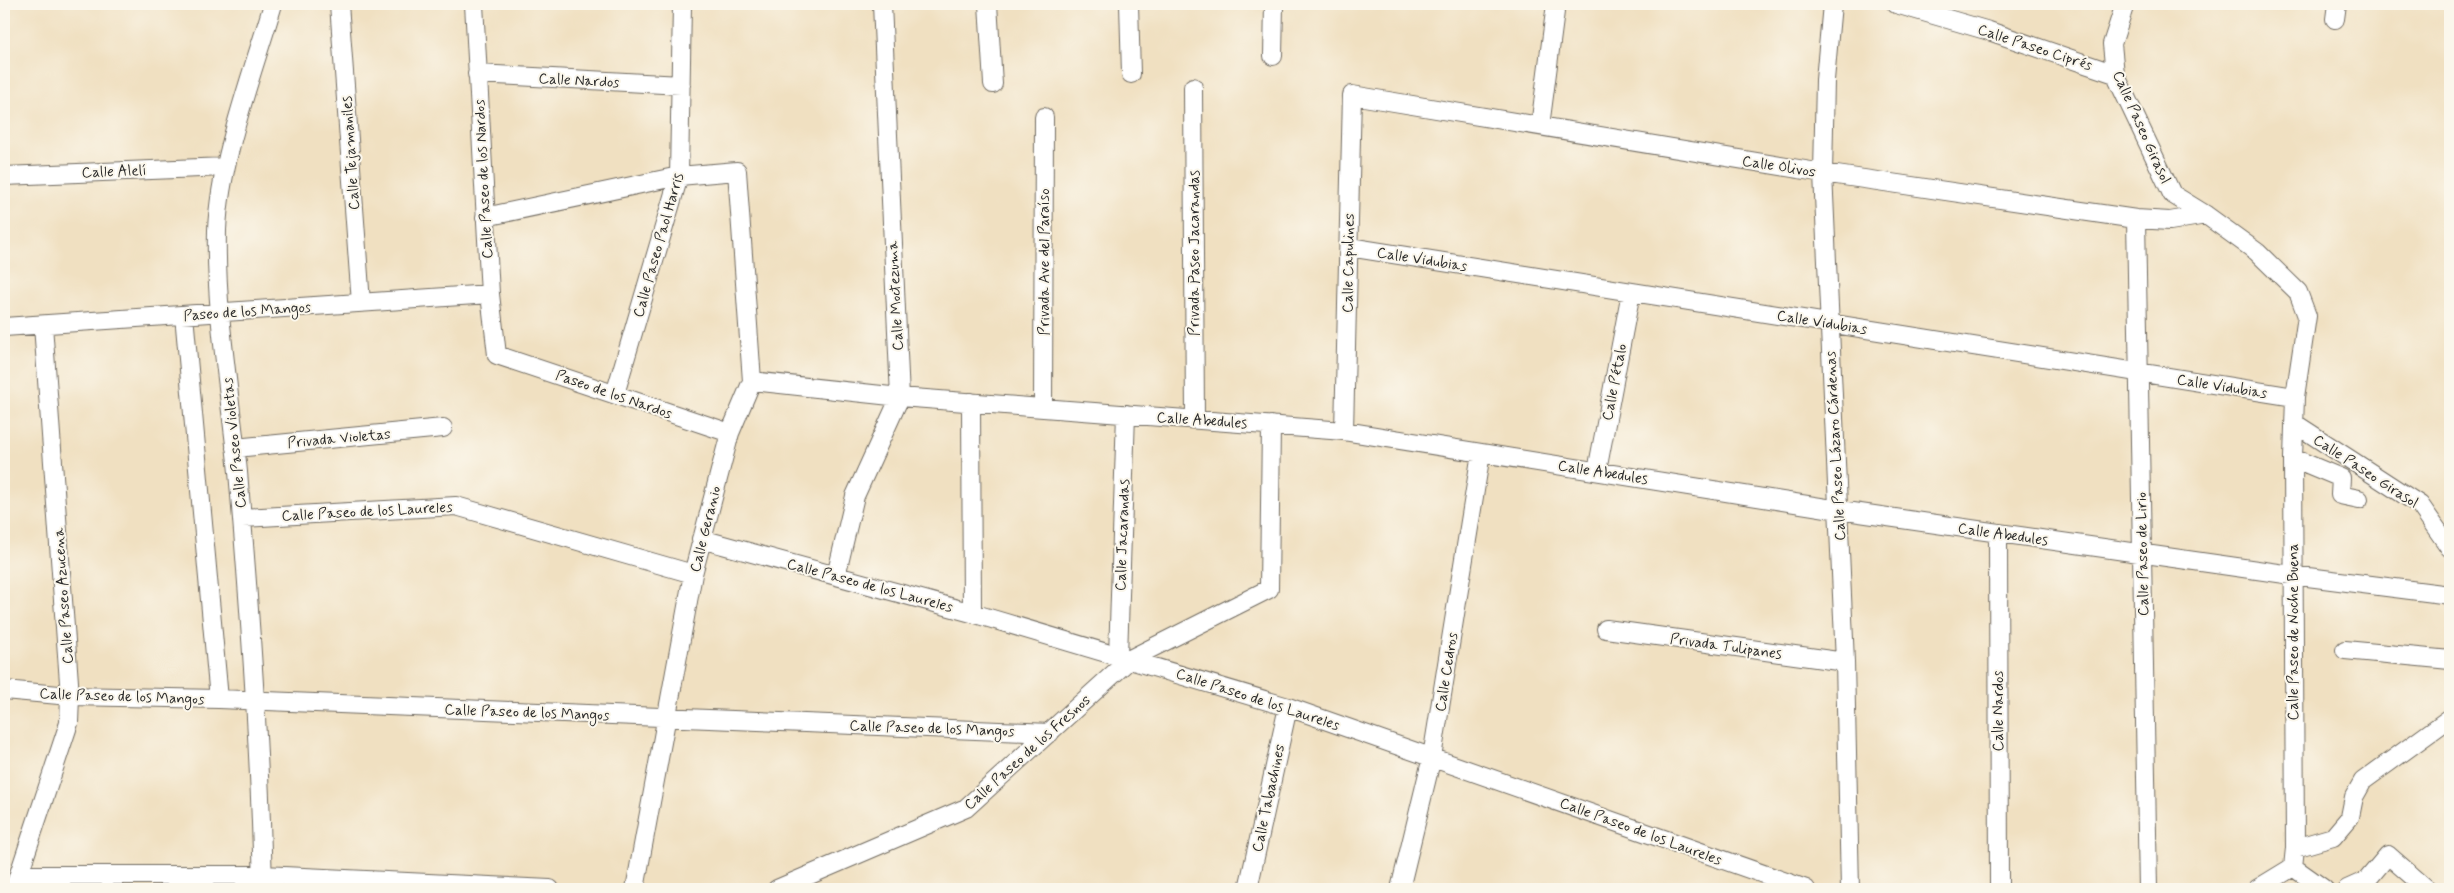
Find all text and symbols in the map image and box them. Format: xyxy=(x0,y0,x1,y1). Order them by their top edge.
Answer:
street label: Calle Paseo Ciprés xyxy=(1975,20,2095,76)
street label: Calle Paseo Girasol xyxy=(2107,68,2175,187)
street label: Calle Nardos xyxy=(538,69,620,93)
street label: Calle Tejamaniles xyxy=(337,95,365,211)
street label: Calle Paseo de los Nardos xyxy=(470,98,498,259)
street label: Calle Olivos xyxy=(1741,151,1817,183)
street label: Calle Alelí xyxy=(81,161,147,183)
street label: Privada Paseo Jacarandas xyxy=(1185,170,1205,336)
street label: Calle Paseo Paol Harris xyxy=(629,171,689,320)
street label: Privada Ave del Paraíso xyxy=(1035,188,1055,336)
street label: Calle Capulines xyxy=(1338,213,1360,313)
street label: Calle Moctezuma xyxy=(883,240,909,351)
street label: Calle Vidubias xyxy=(1375,243,1469,277)
street label: Paseo de los Mangos xyxy=(183,298,312,327)
street label: Calle Vidubias xyxy=(1775,306,1869,340)
street label: Calle Pétalo xyxy=(1598,342,1632,422)
street label: Calle Paseo Lázaro Cárdenas xyxy=(1821,350,1851,541)
street label: Paseo de los Nardos xyxy=(553,366,675,424)
street label: Calle Vidubias xyxy=(2175,370,2269,404)
street label: Calle Paseo Violetas xyxy=(218,376,252,509)
street label: Calle Abedules xyxy=(1156,408,1248,434)
street label: Privada Violetas xyxy=(287,424,392,453)
street label: Calle Paseo Girasol xyxy=(2309,430,2422,513)
street label: Calle Abedules xyxy=(1556,456,1649,490)
street label: Calle Jacarandas xyxy=(1111,478,1135,592)
street label: Calle Geranio xyxy=(686,484,726,574)
street label: Calle Paseo de Lirio xyxy=(2132,492,2154,616)
street label: Calle Paseo de los Laureles xyxy=(281,498,453,526)
street label: Calle Abedules xyxy=(1956,519,2049,551)
street label: Calle Paseo Azucena xyxy=(49,526,79,665)
street label: Calle Paseo de Noche Buena xyxy=(2284,543,2304,720)
street label: Calle Paseo de los Laureles xyxy=(784,554,955,618)
street label: Privada Tulipanes xyxy=(1669,629,1783,665)
street label: Calle Cedros xyxy=(1431,631,1463,713)
street label: Calle Paseo de los Laureles xyxy=(1173,664,1343,736)
street label: Calle Nardos xyxy=(1989,670,2009,751)
street label: Calle Paseo de los Mangos xyxy=(39,684,205,711)
street label: Calle Paseo de los Fresnos xyxy=(960,690,1095,815)
street label: Calle Paseo de los Mangos xyxy=(444,700,610,727)
street label: Calle Paseo de los Mangos xyxy=(849,716,1015,743)
street label: Calle Tabachines xyxy=(1248,742,1290,854)
street label: Calle Paseo de los Laureles xyxy=(1557,793,1725,871)

